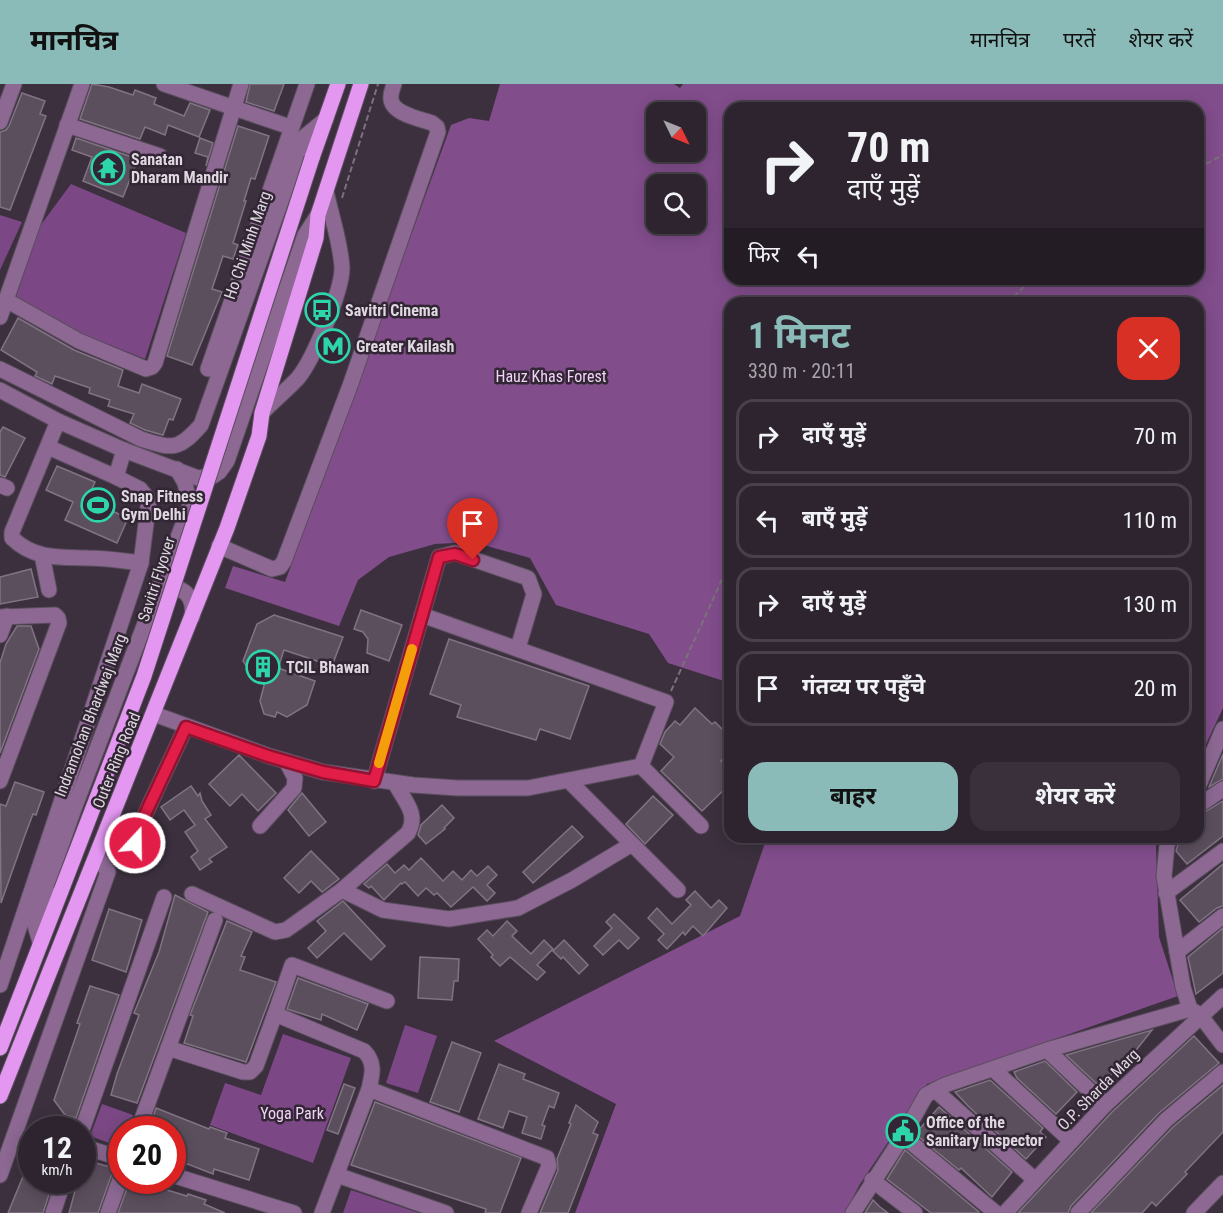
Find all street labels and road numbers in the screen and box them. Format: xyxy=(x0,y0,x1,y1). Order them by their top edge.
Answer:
street label: Ho Chi Minh Marg xyxy=(220,189,275,302)
street label: Savitri Flyover xyxy=(134,534,179,624)
street label: Indramohan Bhardwaj Marg xyxy=(51,631,130,799)
street label: Outer Ring Road xyxy=(89,709,144,811)
street label: O.P. Sharda Marg xyxy=(1054,1045,1143,1134)

